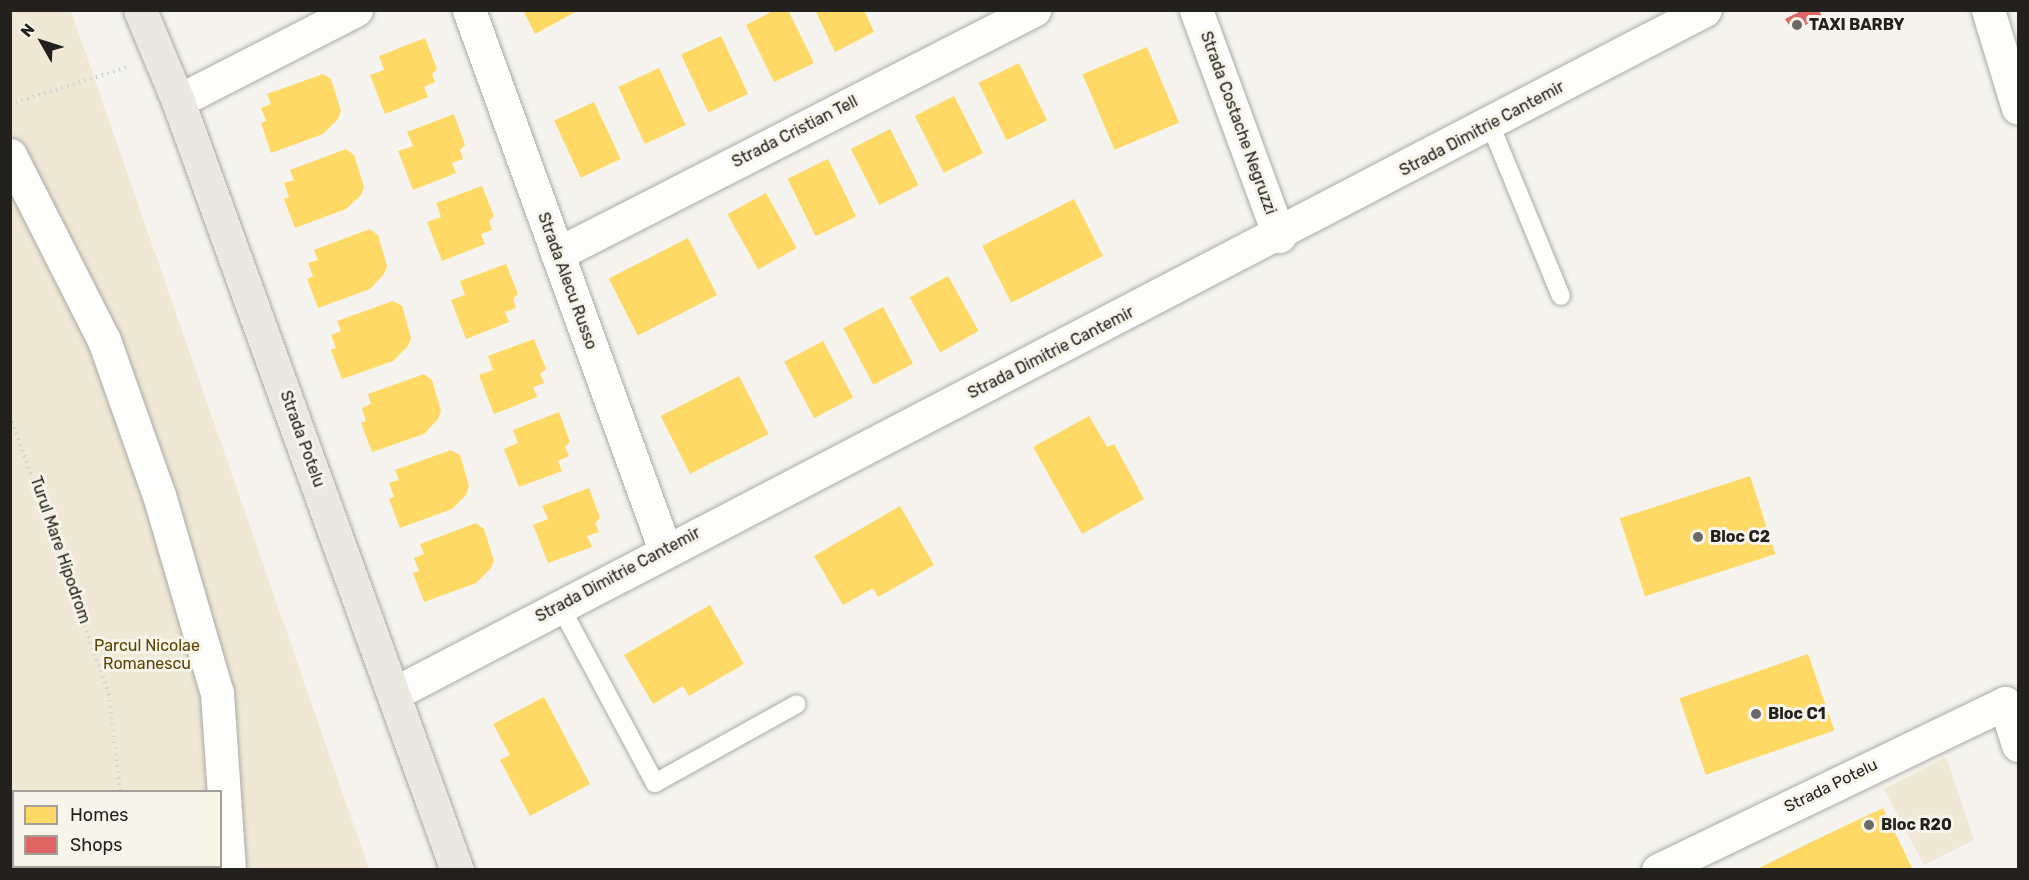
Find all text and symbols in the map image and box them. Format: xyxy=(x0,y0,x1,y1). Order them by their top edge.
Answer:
north arrow xyxy=(12,12,72,72)
place label: TAXI BARBY xyxy=(1809,15,1904,35)
marker: TAXI BARBY xyxy=(1790,18,1804,32)
text: N xyxy=(17,20,39,41)
street label: Strada Costache Negruzzi xyxy=(1196,29,1280,217)
street label: Strada Dimitrie Cantemir xyxy=(1396,77,1568,181)
street label: Strada Cristian Tell xyxy=(729,92,861,172)
street label: Strada Alecu Russo xyxy=(533,210,601,352)
street label: Strada Dimitrie Cantemir xyxy=(965,303,1137,403)
street label: Strada Potelu xyxy=(276,388,328,490)
street label: Turul Mare Hipodrom xyxy=(26,474,94,626)
street label: Strada Dimitrie Cantemir xyxy=(532,523,704,627)
place label: Bloc C2 xyxy=(1710,527,1770,547)
marker: Bloc C2 xyxy=(1691,530,1705,544)
park label: Parcul Nicolae Romanescu xyxy=(94,636,200,674)
place label: Bloc C1 xyxy=(1768,704,1826,724)
marker: Bloc C1 xyxy=(1749,707,1763,721)
street label: Strada Potelu xyxy=(1781,755,1881,817)
legend xyxy=(12,790,222,868)
text: Homes xyxy=(70,804,128,826)
place label: Bloc R20 xyxy=(1881,815,1952,835)
marker: Bloc R20 xyxy=(1862,818,1876,832)
text: Shops xyxy=(70,834,122,856)

